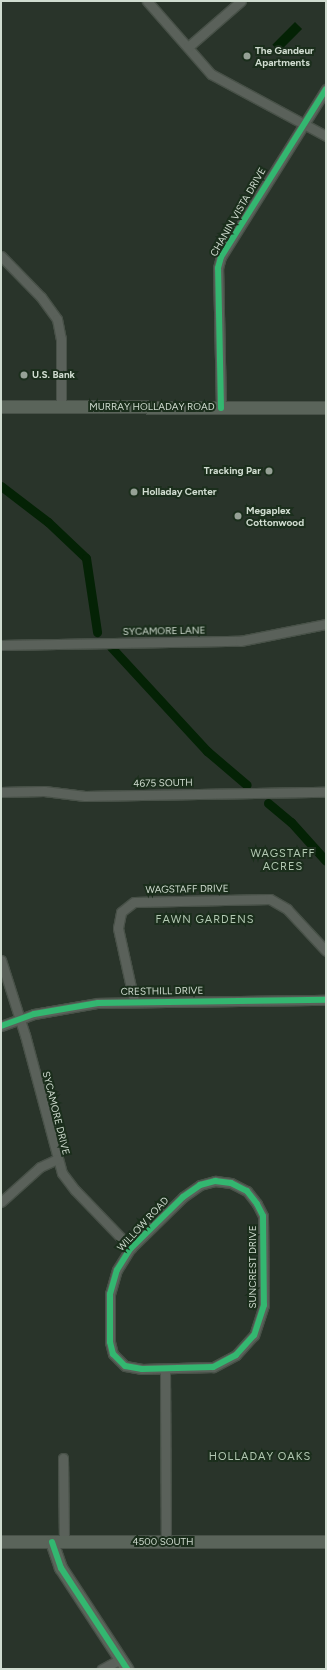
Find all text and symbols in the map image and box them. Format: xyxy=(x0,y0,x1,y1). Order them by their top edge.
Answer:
place label: The Gandeur Apartments xyxy=(255,44,314,68)
marker: The Gandeur Apartments xyxy=(242,51,252,61)
street label: CHANIN VISTA DRIVE xyxy=(208,165,268,259)
place label: U.S. Bank xyxy=(32,369,75,381)
marker: U.S. Bank xyxy=(19,370,29,380)
street label: MURRAY HOLLADAY ROAD xyxy=(89,401,215,413)
place label: Tracking Par xyxy=(204,465,261,477)
marker: Tracking Par xyxy=(264,466,274,476)
place label: Holladay Center xyxy=(142,486,217,498)
marker: Holladay Center xyxy=(129,487,139,497)
place label: Megaplex Cottonwood xyxy=(246,504,304,528)
marker: Megaplex Cottonwood xyxy=(233,511,243,521)
street label: SYCAMORE LANE xyxy=(123,624,205,638)
street label: 4675 SOUTH xyxy=(133,776,193,790)
district label: WAGSTAFF ACRES xyxy=(250,848,316,874)
street label: WAGSTAFF DRIVE xyxy=(145,882,229,896)
district label: FAWN GARDENS xyxy=(156,913,254,927)
street label: CRESTHILL DRIVE xyxy=(120,984,204,998)
street label: SYCAMORE DRIVE xyxy=(40,1070,72,1156)
street label: WILLOW ROAD xyxy=(115,1194,171,1254)
street label: SUNCREST DRIVE xyxy=(247,1225,259,1309)
district label: HOLLADAY OAKS xyxy=(209,1450,311,1464)
street label: 4500 SOUTH xyxy=(132,1536,194,1548)

